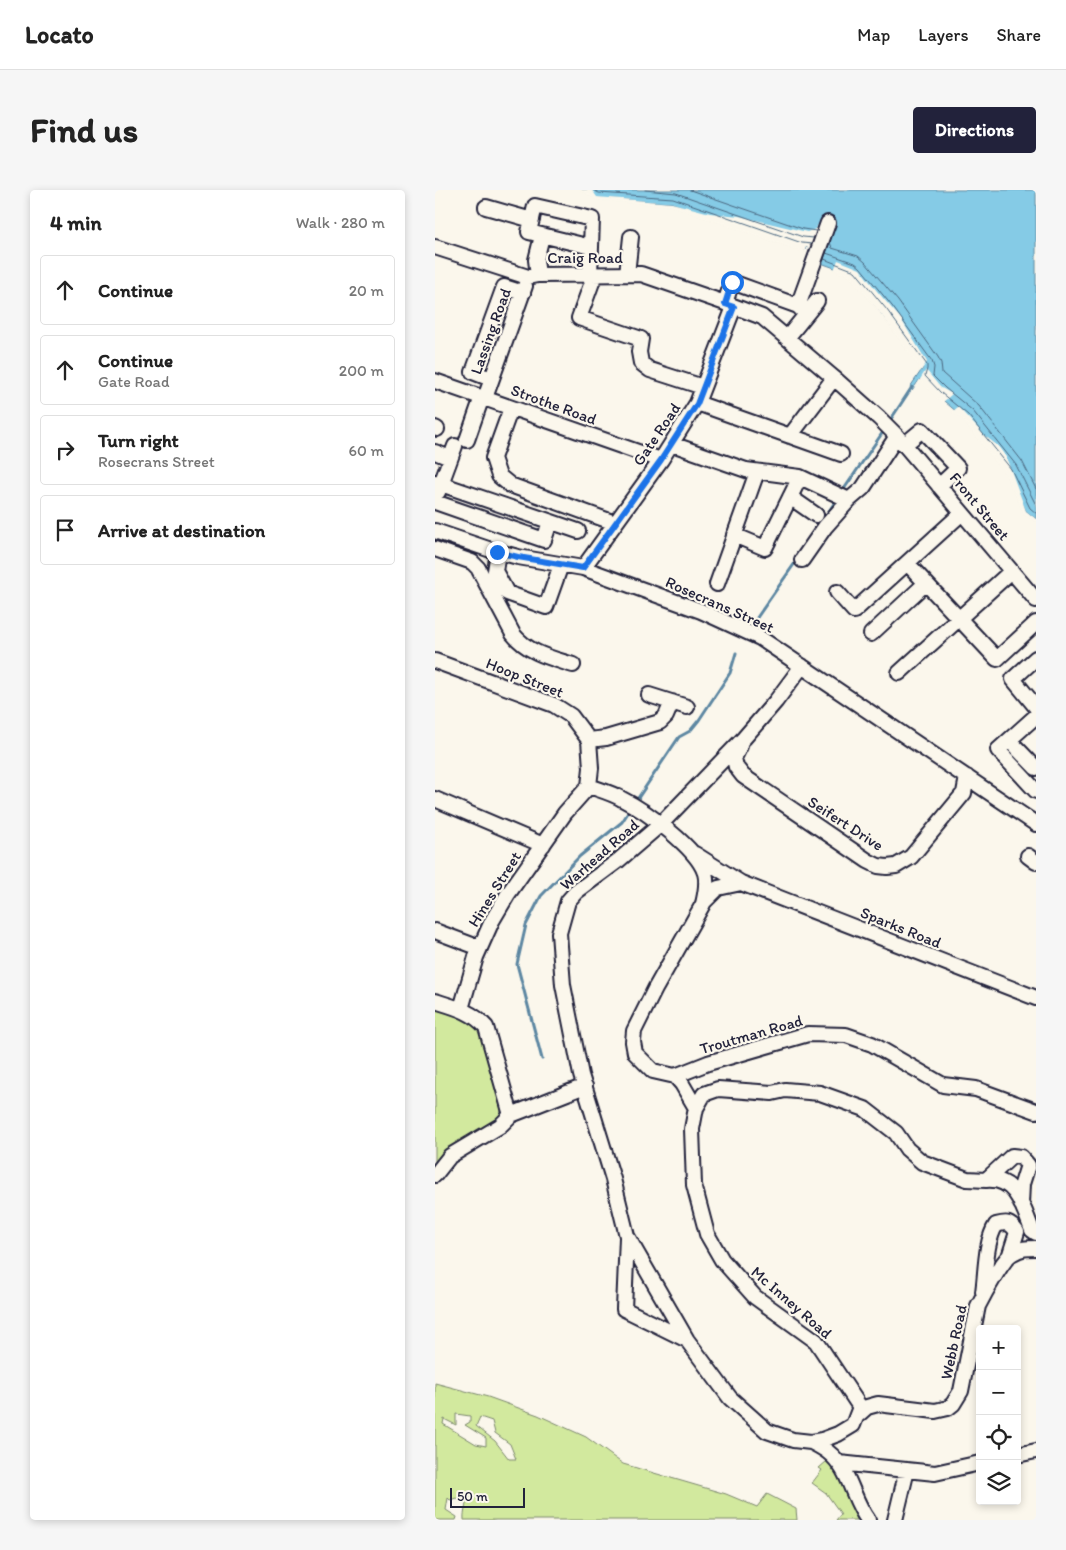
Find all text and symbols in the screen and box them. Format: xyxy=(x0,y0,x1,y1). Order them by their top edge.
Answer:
text: Locato xyxy=(25,20,94,49)
text: Map xyxy=(857,24,890,46)
text: Layers xyxy=(918,24,968,46)
text: Share xyxy=(996,24,1041,46)
button: Directions xyxy=(913,107,1036,153)
text: Find us xyxy=(30,109,138,151)
text: 4 min xyxy=(50,210,102,235)
text: Walk · 280 m xyxy=(296,213,385,232)
street label: Craig Road xyxy=(547,248,623,267)
route start xyxy=(721,271,744,294)
icon: ahead xyxy=(51,276,79,304)
text: Continue xyxy=(98,279,173,302)
text: 20 m xyxy=(349,281,384,300)
street label: Lassing Road xyxy=(466,285,515,377)
text: Continue xyxy=(98,349,173,372)
icon: ahead xyxy=(51,356,79,384)
text: 200 m xyxy=(339,361,384,380)
text: Gate Road xyxy=(98,372,169,391)
street label: Strothe Road xyxy=(508,380,600,429)
street label: Gate Road xyxy=(629,399,685,469)
text: Turn right xyxy=(98,429,179,452)
icon: right xyxy=(51,436,79,464)
text: 60 m xyxy=(349,441,384,460)
text: Rosecrans Street xyxy=(98,452,215,471)
street label: Front Street xyxy=(946,468,1014,544)
icon: arrive xyxy=(51,516,79,544)
text: Arrive at destination xyxy=(98,519,265,542)
route end xyxy=(486,541,509,564)
street label: Rosecrans Street xyxy=(663,572,777,637)
street label: Hoop Street xyxy=(483,653,566,702)
street label: Seifert Drive xyxy=(804,792,887,855)
street label: Warhead Road xyxy=(556,815,643,894)
street label: Hines Street xyxy=(464,848,525,930)
street label: Sparks Road xyxy=(858,903,944,952)
street label: Troutman Road xyxy=(698,1011,805,1058)
street label: Mc Inney Road xyxy=(747,1262,836,1343)
street label: Webb Road xyxy=(936,1303,971,1381)
map controls xyxy=(976,1325,1021,1505)
button: + xyxy=(976,1325,1021,1370)
button: − xyxy=(976,1370,1021,1415)
button: locate xyxy=(976,1415,1021,1460)
button: layers xyxy=(976,1460,1021,1505)
scale bar xyxy=(450,1485,525,1508)
text: 50 m xyxy=(457,1488,488,1505)

